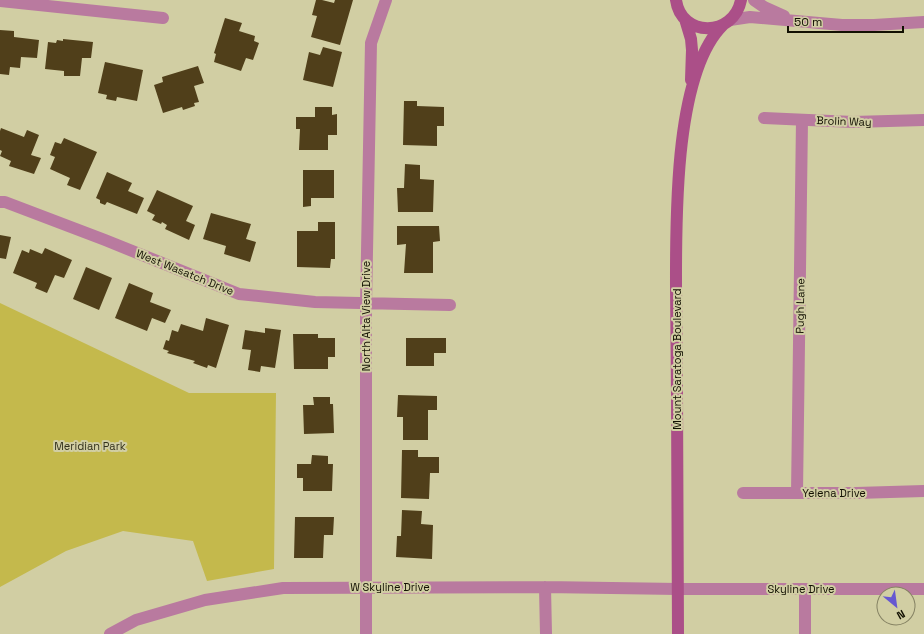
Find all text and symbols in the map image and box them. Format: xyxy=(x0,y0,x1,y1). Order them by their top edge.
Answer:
scale bar xyxy=(788,8,903,34)
text: 50 m xyxy=(794,14,822,30)
street label: Brolin Way xyxy=(816,113,872,129)
street label: West Wasatch Drive xyxy=(134,246,236,298)
street label: North Alta View Drive xyxy=(359,261,373,371)
street label: Pugh Lane xyxy=(793,278,807,334)
street label: Mount Saratoga Boulevard xyxy=(670,288,684,430)
park label: Meridian Park xyxy=(54,439,126,453)
street label: Yelena Drive xyxy=(802,486,866,500)
street label: W Skyline Drive xyxy=(350,580,430,594)
street label: Skyline Drive xyxy=(767,582,835,596)
north arrow xyxy=(876,586,916,626)
text: N xyxy=(894,607,907,623)

